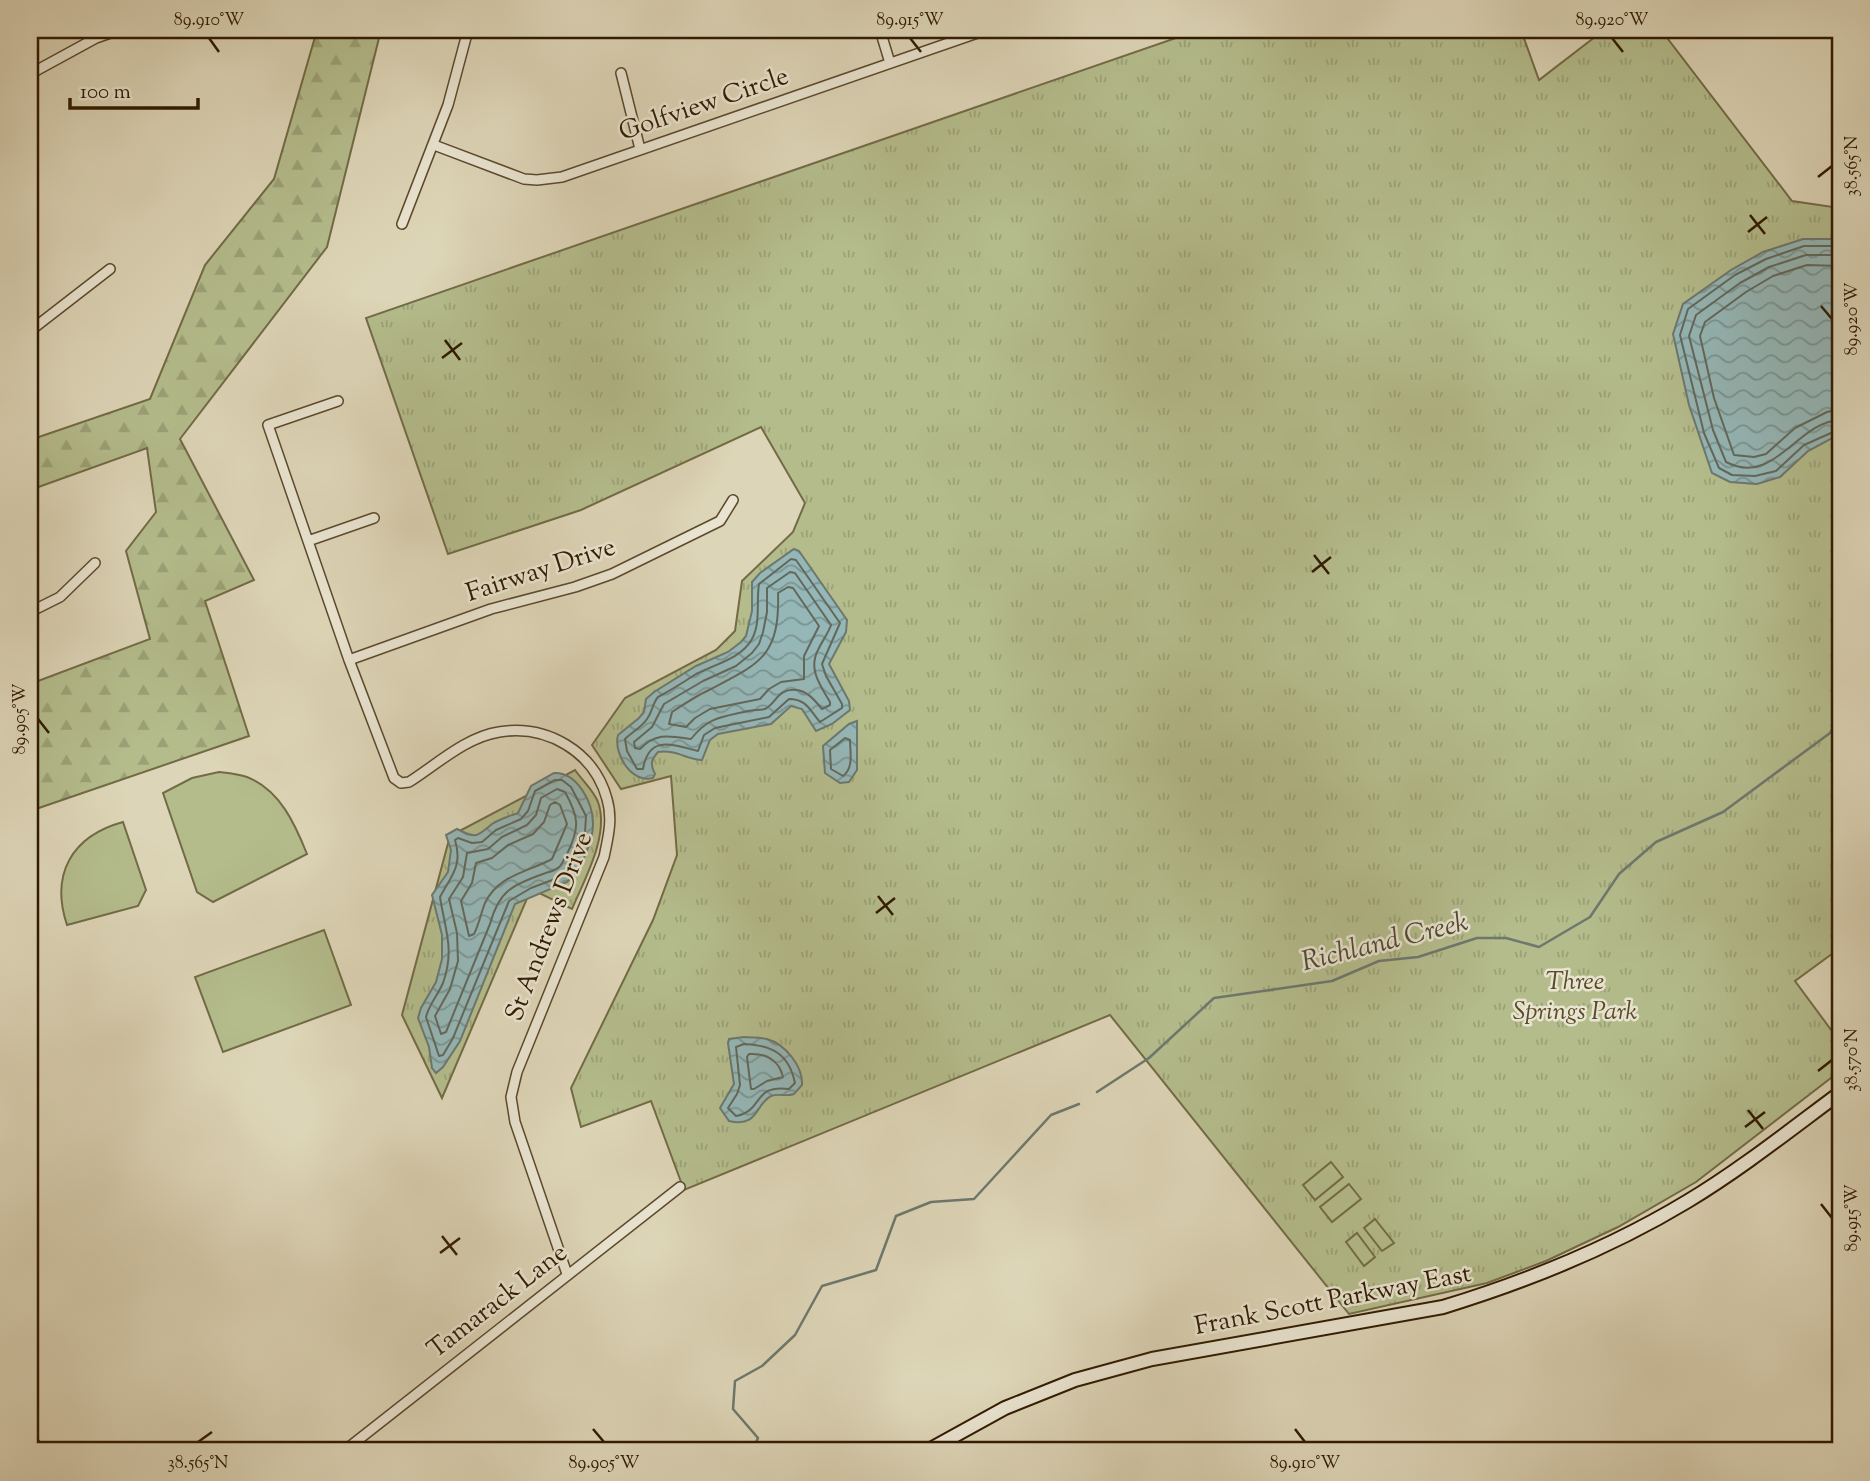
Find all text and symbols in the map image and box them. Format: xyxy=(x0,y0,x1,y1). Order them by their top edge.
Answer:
text: 89.910°W xyxy=(174,8,244,34)
text: 89.915°W xyxy=(876,8,944,34)
text: 89.920°W xyxy=(1576,8,1648,34)
street label: Golfview Circle xyxy=(614,59,794,151)
scale bar xyxy=(70,66,198,110)
text: 100 m xyxy=(80,78,131,108)
text: 38.565°N xyxy=(1840,136,1866,196)
text: 89.920°W xyxy=(1840,283,1866,355)
street label: Fairway Drive xyxy=(462,529,620,613)
text: 89.905°W xyxy=(8,683,34,755)
street label: St Andrews Drive xyxy=(497,827,603,1027)
water label: Richland Creek xyxy=(1297,903,1473,983)
park label: Three Springs Park xyxy=(1513,964,1638,1031)
text: 38.570°N xyxy=(1840,1028,1866,1092)
text: 89.915°W xyxy=(1840,1184,1866,1252)
street label: Tamarack Lane xyxy=(420,1235,576,1369)
street label: Frank Scott Parkway East xyxy=(1192,1256,1475,1346)
text: 38.565°N xyxy=(168,1451,228,1477)
text: 89.905°W xyxy=(569,1451,640,1477)
text: 89.910°W xyxy=(1270,1451,1340,1477)

